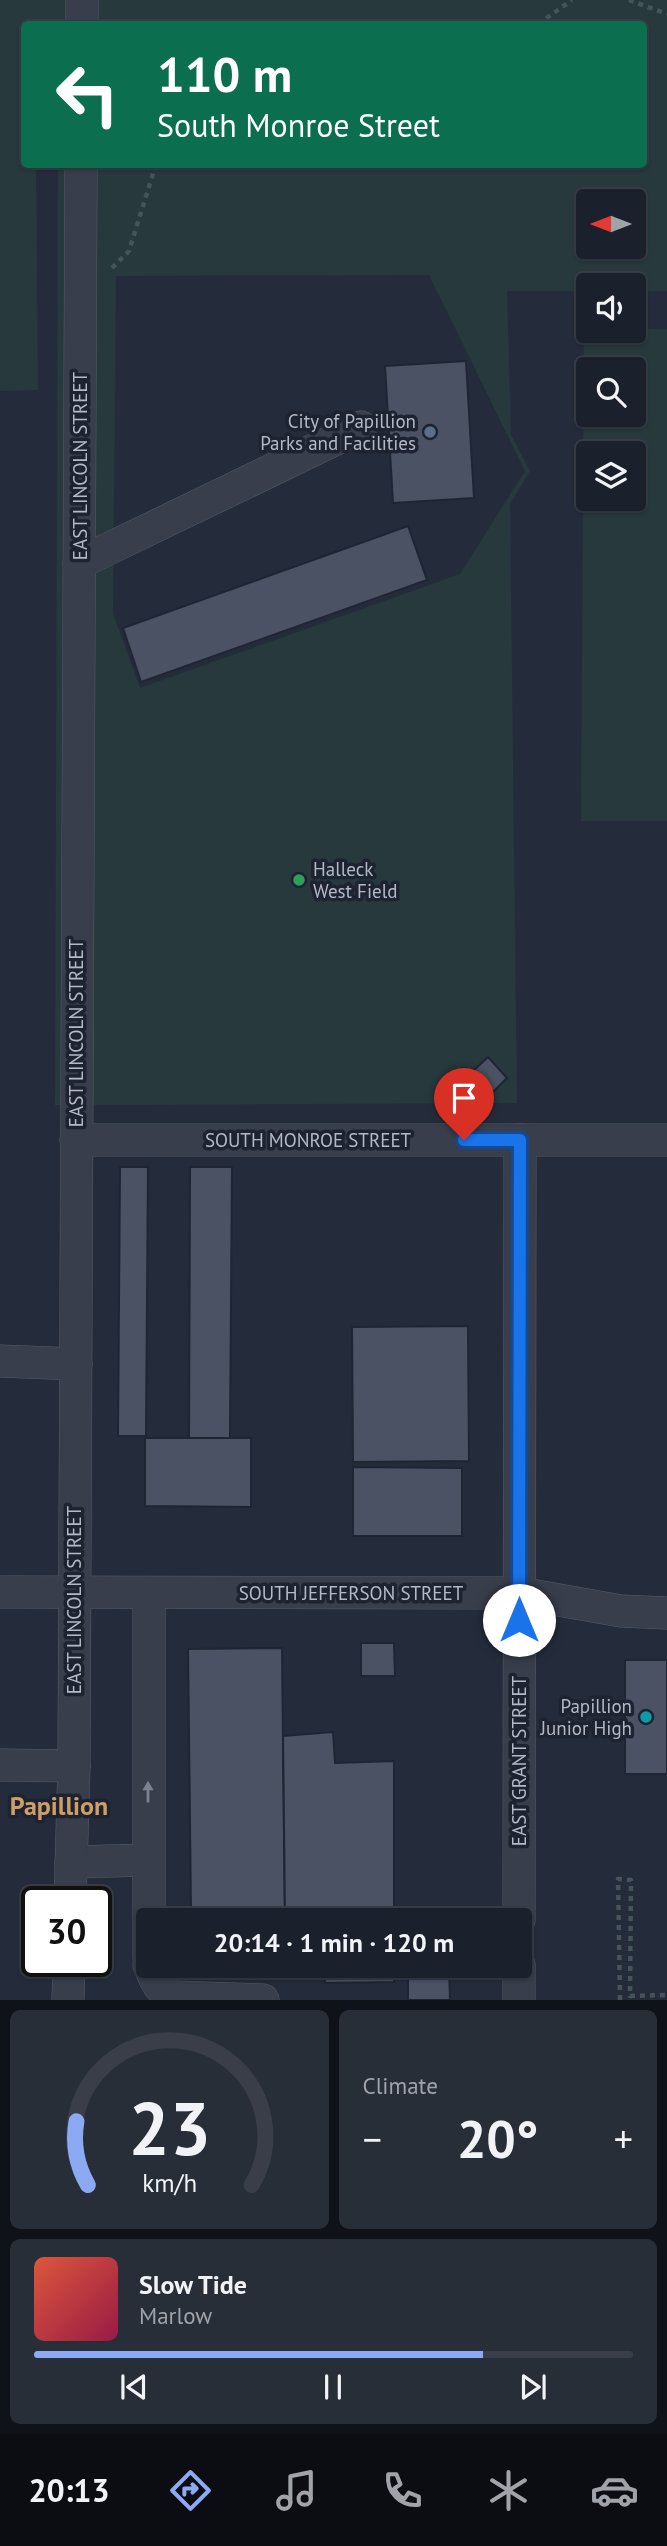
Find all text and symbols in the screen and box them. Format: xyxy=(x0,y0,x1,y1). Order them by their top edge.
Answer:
text: 110 m xyxy=(157,42,292,106)
icon: left xyxy=(42,49,133,140)
text: South Monroe Street xyxy=(157,104,440,146)
north arrow xyxy=(576,189,646,259)
map controls xyxy=(576,189,646,511)
button: sound xyxy=(576,273,646,343)
button: search xyxy=(576,357,646,427)
street label: EAST LINCOLN STREET xyxy=(68,371,92,560)
place label: City of Papillion Parks and Facilities xyxy=(260,409,416,455)
marker: City of Papillion Parks and Facilities xyxy=(422,424,438,440)
button: layers xyxy=(576,441,646,511)
place label: Halleck West Field xyxy=(313,857,397,903)
marker: Halleck West Field xyxy=(291,872,307,888)
street label: EAST LINCOLN STREET xyxy=(64,938,88,1127)
pin xyxy=(434,1068,494,1140)
icon: arrive xyxy=(445,1079,483,1117)
street label: SOUTH MONROE STREET xyxy=(205,1128,412,1152)
street label: EAST LINCOLN STREET xyxy=(62,1505,86,1694)
street label: SOUTH JEFFERSON STREET xyxy=(239,1581,464,1605)
position arrow xyxy=(482,1583,556,1657)
street label: EAST GRANT STREET xyxy=(507,1675,531,1846)
place label: Papillion Junior High xyxy=(540,1694,632,1740)
marker: Papillion Junior High xyxy=(638,1709,654,1725)
one-way arrow xyxy=(142,1781,154,1803)
district label: Papillion xyxy=(10,1789,108,1822)
speed limit sign: 30 xyxy=(21,1886,112,1977)
text: 20:14 · 1 min · 120 m xyxy=(214,1926,454,1959)
text: Climate xyxy=(363,2071,438,2100)
text: 23 xyxy=(128,2082,211,2176)
text: 20° xyxy=(457,2105,539,2172)
text: − xyxy=(363,2114,382,2163)
text: + xyxy=(614,2114,633,2163)
text: km/h xyxy=(142,2167,197,2199)
text: Slow Tide xyxy=(139,2268,247,2301)
text: Marlow xyxy=(139,2301,212,2330)
icon: previous xyxy=(115,2368,153,2406)
icon: pause xyxy=(314,2368,352,2406)
icon: next xyxy=(514,2368,552,2406)
icon: directions xyxy=(166,2466,215,2515)
icon: music xyxy=(272,2466,321,2515)
icon: phone xyxy=(378,2466,427,2515)
icon: climate xyxy=(484,2466,533,2515)
icon: car xyxy=(590,2466,639,2515)
text: 20:13 xyxy=(28,2469,110,2511)

